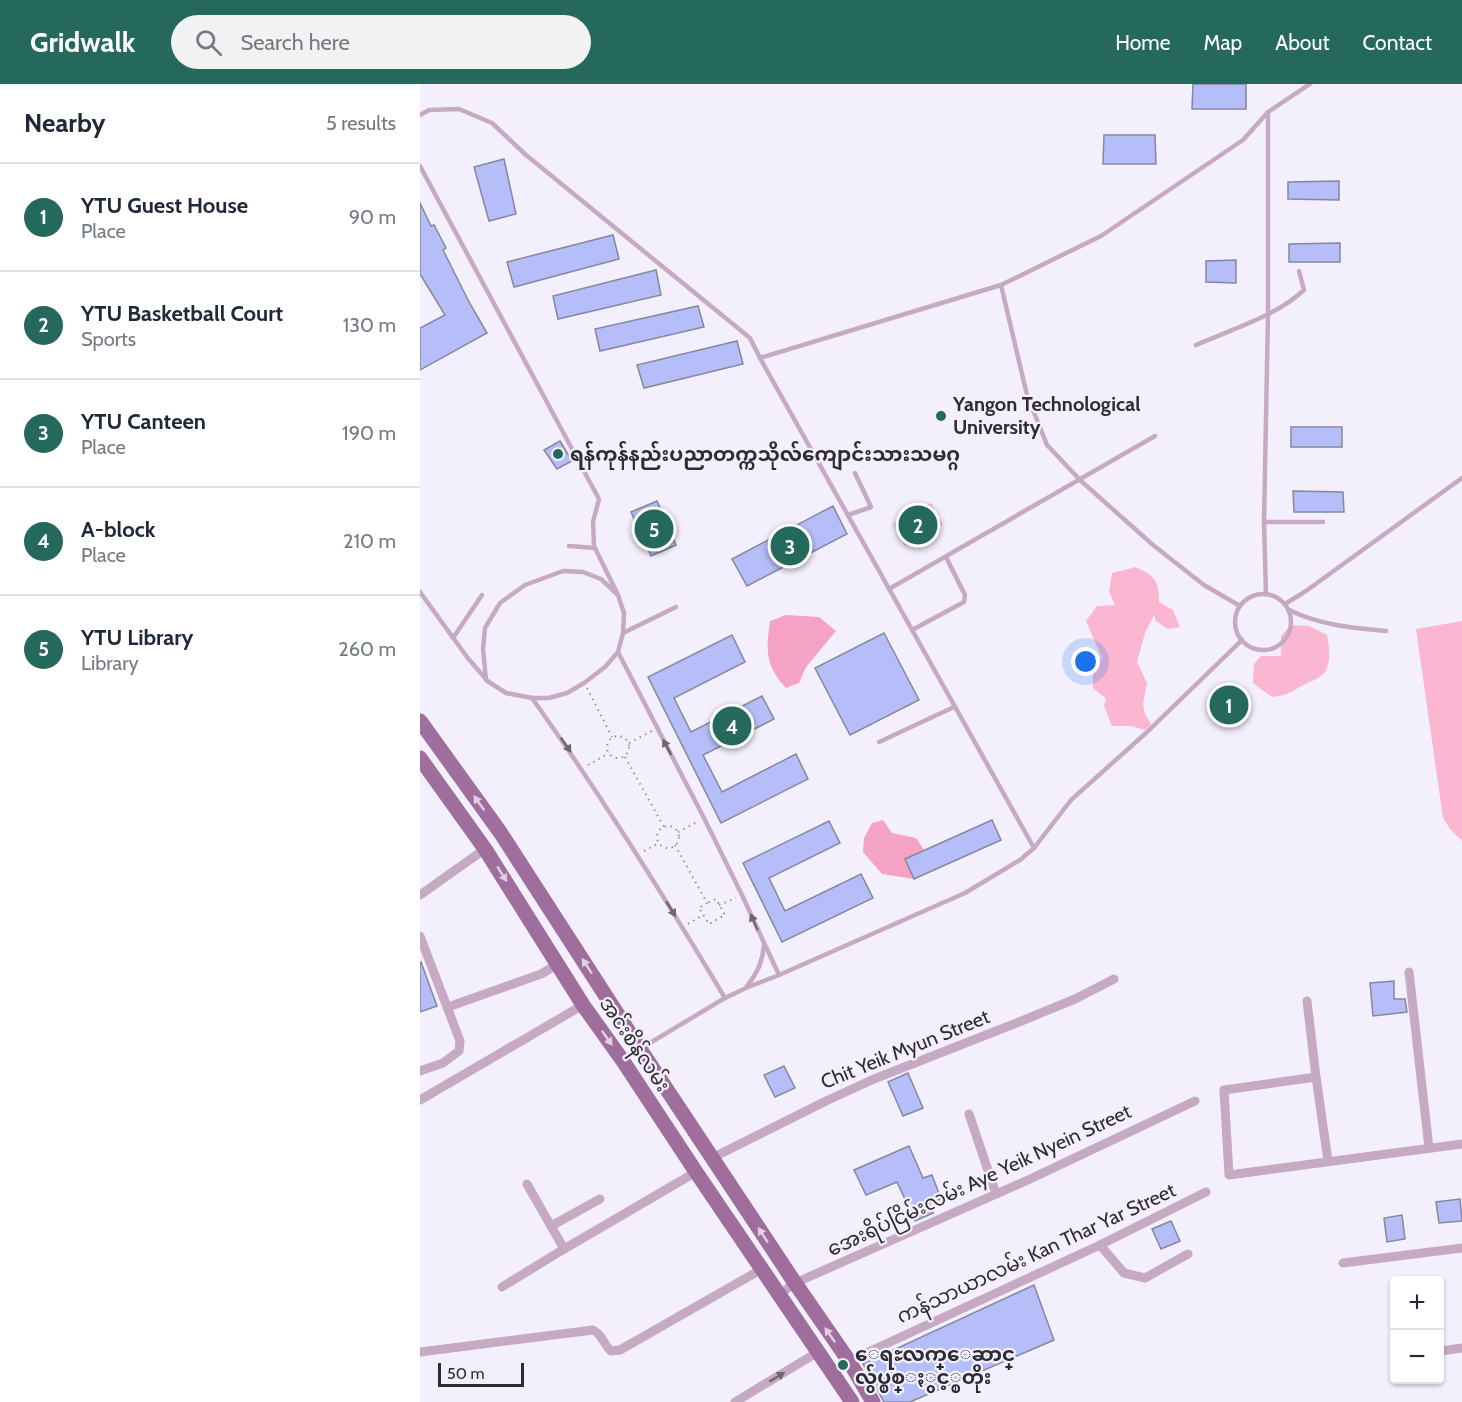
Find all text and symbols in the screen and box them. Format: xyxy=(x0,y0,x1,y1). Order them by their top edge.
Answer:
search box xyxy=(171,15,591,69)
text: Gridwalk xyxy=(30,25,135,59)
icon: search xyxy=(192,26,225,59)
text: Search here xyxy=(240,29,350,56)
text: Home xyxy=(1115,30,1171,55)
text: Map xyxy=(1204,30,1242,55)
text: About xyxy=(1275,30,1329,55)
text: Contact xyxy=(1362,30,1432,55)
text: Nearby xyxy=(24,107,105,139)
text: 5 results xyxy=(326,111,396,135)
text: YTU Guest House xyxy=(81,192,248,219)
text: 1 xyxy=(40,205,47,229)
text: 90 m xyxy=(349,205,396,229)
text: Place xyxy=(81,219,126,243)
text: YTU Basketball Court xyxy=(81,300,283,327)
text: 2 xyxy=(38,313,49,337)
text: 130 m xyxy=(343,313,396,337)
text: Sports xyxy=(81,327,136,351)
place label: Yangon Technological University xyxy=(952,392,1140,439)
text: YTU Canteen xyxy=(81,408,206,435)
marker: Yangon Technological University xyxy=(934,409,948,423)
text: 3 xyxy=(38,421,49,445)
text: 190 m xyxy=(342,421,396,445)
text: Place xyxy=(81,435,126,459)
place label: ရန်ကုန်နည်းပညာတက္ကသိုလ်ကျောင်းသားသမဂ္ဂ xyxy=(570,441,960,471)
marker: ရန်ကုန်နည်းပညာတက္ကသိုလ်ကျောင်းသားသမဂ္ဂ xyxy=(551,447,565,461)
pin: 2 xyxy=(898,502,938,548)
pin: 5 xyxy=(634,506,674,552)
text: A-block xyxy=(81,516,155,543)
pin: 3 xyxy=(770,524,809,568)
text: 4 xyxy=(37,529,50,553)
text: 210 m xyxy=(343,529,396,553)
text: Place xyxy=(81,543,126,567)
text: YTU Library xyxy=(81,624,193,651)
text: 5 xyxy=(38,637,49,661)
text: 260 m xyxy=(338,637,396,661)
your location xyxy=(1071,647,1100,676)
text: Library xyxy=(81,651,139,675)
pin: 1 xyxy=(1210,682,1248,728)
pin: 4 xyxy=(712,704,752,748)
one-way arrow xyxy=(560,737,572,753)
one-way arrow xyxy=(662,739,672,756)
one-way arrow xyxy=(473,796,485,812)
one-way arrow xyxy=(496,866,507,883)
one-way arrow xyxy=(666,901,677,917)
one-way arrow xyxy=(750,913,759,930)
one-way arrow xyxy=(581,958,592,974)
street label: အင်းစိန်လမ်း xyxy=(591,991,677,1098)
street label: Chit Yeik Myun Street xyxy=(817,1004,993,1094)
one-way arrow xyxy=(601,1030,613,1046)
street label: အေးရိပ်ငြိမ်းလမ်း Aye Yeik Nyein Street xyxy=(822,1097,1137,1265)
street label: ကန်သာယာလမ်း Kan Thar Yar Street xyxy=(892,1176,1181,1332)
one-way arrow xyxy=(757,1226,768,1243)
map controls xyxy=(1390,1276,1444,1384)
button: + xyxy=(1390,1276,1444,1330)
one-way arrow xyxy=(824,1327,836,1343)
button: − xyxy=(1390,1330,1444,1384)
place label: ေရႊလက္ေဆာင္ လ်ွပ္စစ္ႏွင့္စတိုး xyxy=(855,1342,1015,1393)
marker: ေရႊလက္ေဆာင္ လ်ွပ္စစ္ႏွင့္စတိုး xyxy=(836,1358,850,1372)
scale bar xyxy=(438,1360,524,1388)
text: 50 m xyxy=(447,1364,484,1383)
one-way arrow xyxy=(769,1372,786,1382)

